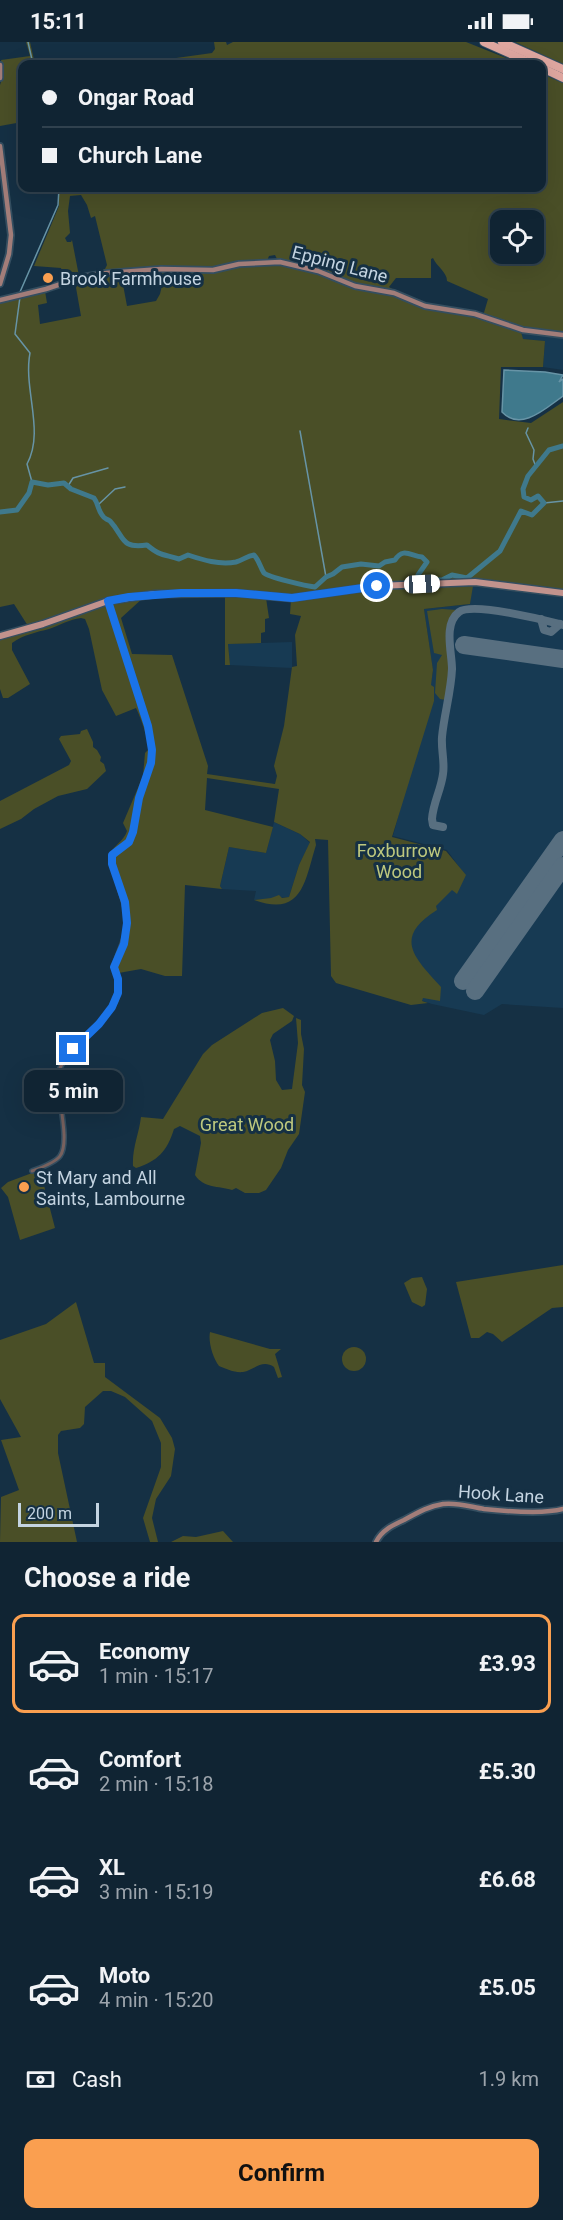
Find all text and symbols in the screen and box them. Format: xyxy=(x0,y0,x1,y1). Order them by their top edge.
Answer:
text: 15:11 xyxy=(30,9,87,34)
text: Ongar Road xyxy=(78,85,194,110)
text: Church Lane xyxy=(78,143,202,168)
map controls xyxy=(490,210,544,264)
button: locate xyxy=(490,210,544,264)
street label: Epping Lane xyxy=(290,241,390,287)
place label: Brook Farmhouse xyxy=(60,268,202,289)
marker: Brook Farmhouse xyxy=(41,271,55,285)
route start xyxy=(363,572,390,599)
car xyxy=(404,574,440,594)
park label: Foxburrow Wood xyxy=(357,840,442,882)
route end xyxy=(59,1035,86,1062)
callout: 5 min xyxy=(23,1070,122,1112)
text: 5 min xyxy=(48,1079,99,1103)
park label: Great Wood xyxy=(200,1114,294,1135)
place label: St Mary and All Saints, Lambourne xyxy=(36,1167,185,1209)
marker: St Mary and All Saints, Lambourne xyxy=(17,1180,31,1194)
street label: Hook Lane xyxy=(457,1481,545,1507)
scale bar xyxy=(18,1500,99,1528)
text: 200 m xyxy=(27,1504,72,1523)
text: Choose a ride xyxy=(24,1562,190,1594)
icon: car xyxy=(27,1637,81,1691)
text: Economy xyxy=(99,1639,190,1664)
text: £3.93 xyxy=(479,1651,536,1676)
text: 1 min · 15:17 xyxy=(99,1664,214,1688)
icon: car xyxy=(27,1745,81,1799)
text: Comfort xyxy=(99,1747,181,1772)
text: £5.30 xyxy=(479,1759,536,1784)
text: 2 min · 15:18 xyxy=(99,1772,214,1796)
icon: car xyxy=(27,1853,81,1907)
text: XL xyxy=(99,1855,125,1880)
text: £6.68 xyxy=(479,1867,536,1892)
text: 3 min · 15:19 xyxy=(99,1880,214,1904)
icon: car xyxy=(27,1961,81,2015)
text: Moto xyxy=(99,1963,150,1988)
text: £5.05 xyxy=(479,1975,536,2000)
text: 4 min · 15:20 xyxy=(99,1988,214,2012)
icon: cash xyxy=(24,2063,57,2096)
text: Cash xyxy=(72,2067,122,2092)
text: 1.9 km xyxy=(479,2067,539,2091)
button: Confirm xyxy=(24,2139,539,2208)

